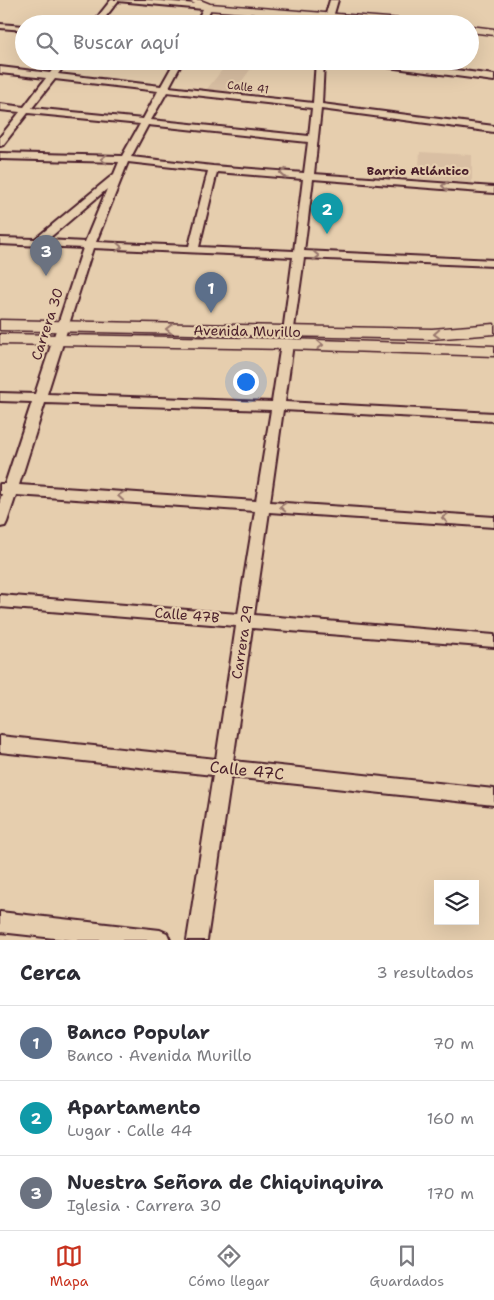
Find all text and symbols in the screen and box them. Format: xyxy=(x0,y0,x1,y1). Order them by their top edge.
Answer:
search box xyxy=(15,15,479,70)
icon: search xyxy=(33,29,61,57)
text: Buscar aquí xyxy=(73,30,179,55)
street label: Calle 41 xyxy=(226,78,270,97)
one-way arrow xyxy=(100,154,108,164)
district label: Barrio Atlántico xyxy=(367,163,469,179)
one-way arrow xyxy=(279,168,287,179)
one-way arrow xyxy=(441,181,449,192)
pin: 2 xyxy=(311,193,343,234)
pin: 3 xyxy=(30,235,62,276)
one-way arrow xyxy=(115,241,123,252)
one-way arrow xyxy=(312,250,320,261)
pin: 1 xyxy=(195,272,227,313)
street label: Carrera 30 xyxy=(27,286,67,362)
street label: Avenida Murillo xyxy=(193,321,301,341)
one-way arrow xyxy=(165,324,173,335)
one-way arrow xyxy=(433,328,441,339)
one-way arrow xyxy=(317,340,325,351)
your location xyxy=(233,369,259,395)
one-way arrow xyxy=(117,491,125,502)
one-way arrow xyxy=(279,501,287,512)
one-way arrow xyxy=(441,513,449,524)
street label: Calle 47B xyxy=(154,603,220,627)
street label: Carrera 29 xyxy=(227,604,257,680)
street label: Calle 47C xyxy=(209,756,285,785)
map controls xyxy=(434,880,479,925)
button: layers xyxy=(434,880,479,925)
text: Cerca xyxy=(20,959,81,987)
text: 3 resultados xyxy=(376,962,474,983)
text: Banco Popular xyxy=(67,1020,210,1045)
text: 1 xyxy=(32,1033,40,1054)
text: 70 m xyxy=(433,1033,474,1054)
text: Banco · Avenida Murillo xyxy=(67,1045,252,1066)
text: Apartamento xyxy=(67,1095,201,1120)
text: 2 xyxy=(30,1108,42,1129)
text: 160 m xyxy=(427,1108,474,1129)
text: Lugar · Calle 44 xyxy=(67,1120,192,1141)
text: Nuestra Señora de Chiquinquira xyxy=(67,1170,383,1195)
text: 3 xyxy=(30,1183,42,1204)
text: 170 m xyxy=(427,1183,474,1204)
text: Iglesia · Carrera 30 xyxy=(67,1195,221,1216)
tab: Mapa xyxy=(50,1242,89,1290)
tab: Cómo llegar xyxy=(188,1242,270,1290)
tab: Guardados xyxy=(370,1242,444,1290)

